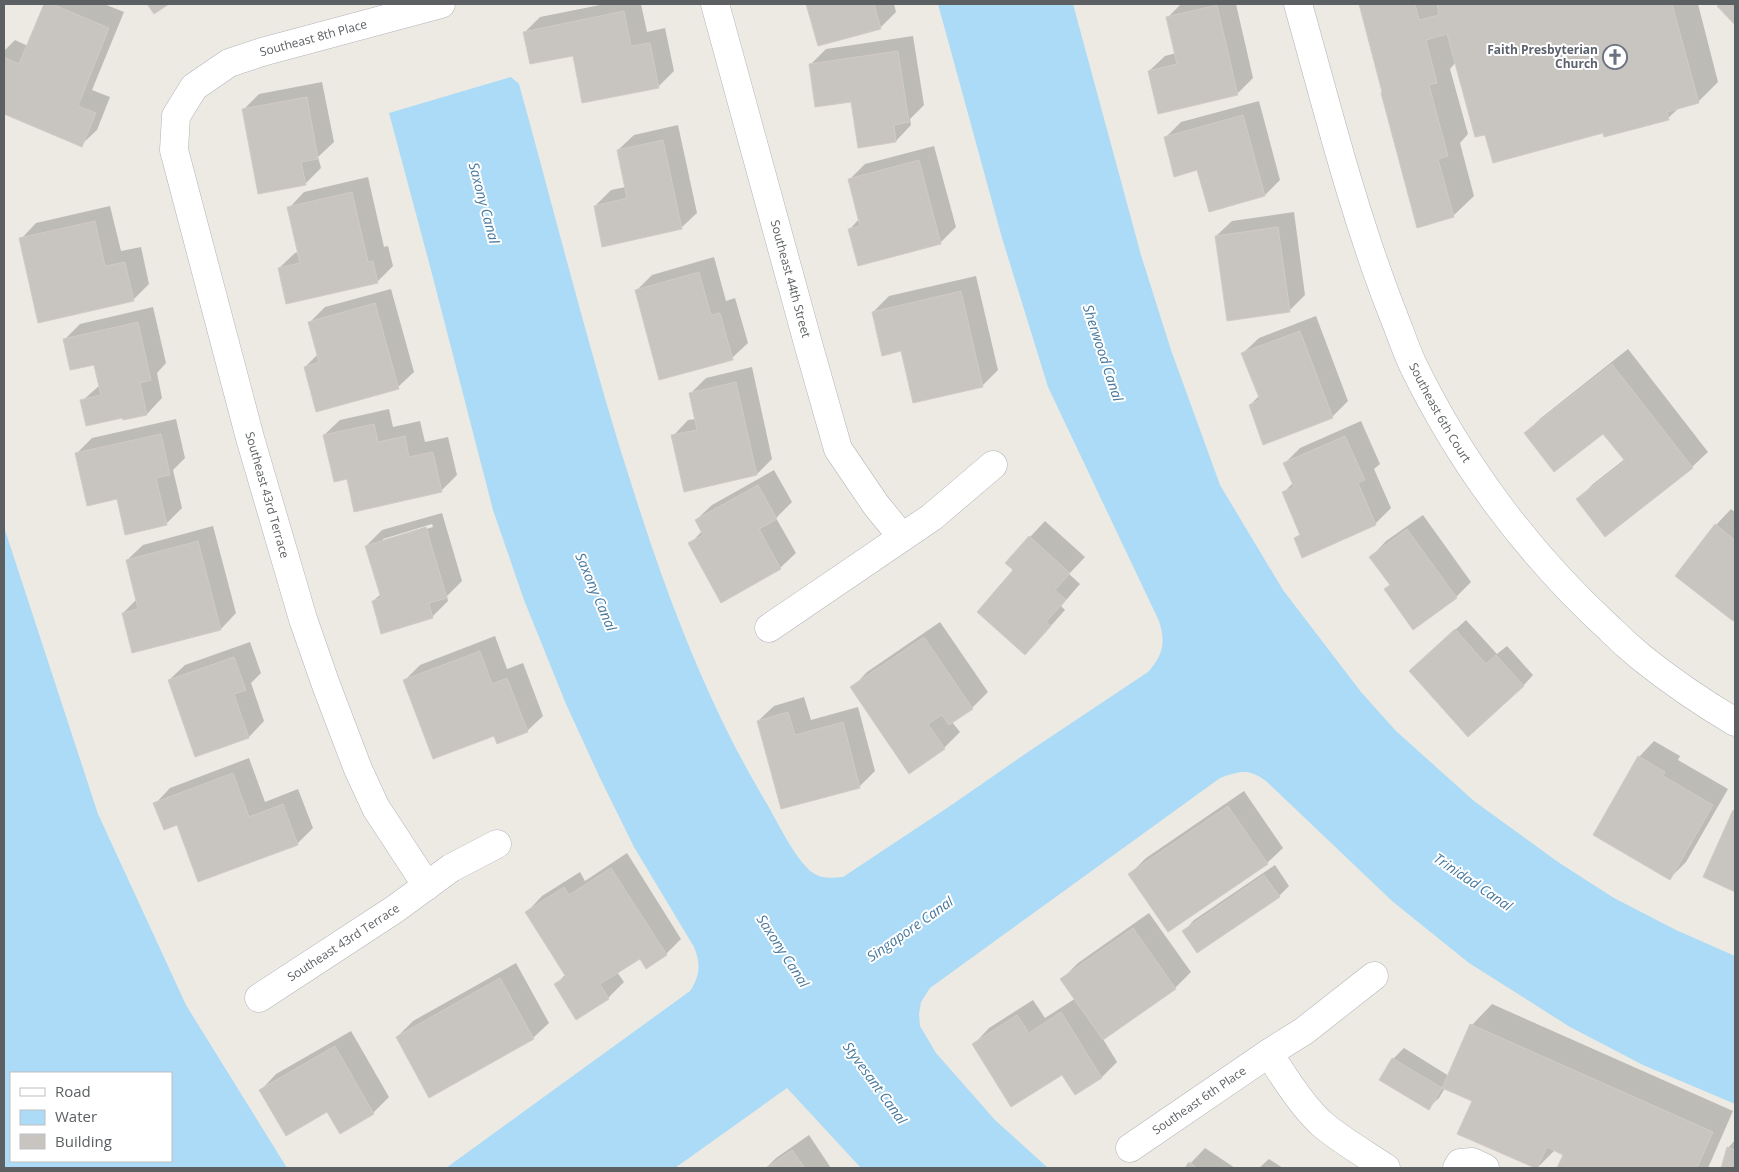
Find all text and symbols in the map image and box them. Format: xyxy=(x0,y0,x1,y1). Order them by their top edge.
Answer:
street label: Southeast 8th Place xyxy=(258,15,369,60)
place label: Faith Presbyterian Church xyxy=(1487,41,1598,72)
church icon: Faith Presbyterian Church xyxy=(1602,44,1628,70)
water label: Saxony Canal xyxy=(465,160,505,246)
street label: Southeast 44th Street xyxy=(767,218,815,340)
water label: Sherwood Canal xyxy=(1079,302,1128,404)
street label: Southeast 6th Court xyxy=(1405,360,1475,466)
street label: Southeast 43rd Terrace xyxy=(241,430,294,560)
water label: Saxony Canal xyxy=(571,550,622,634)
water label: Trinidad Canal xyxy=(1430,848,1517,915)
water label: Singapore Canal xyxy=(863,891,957,966)
street label: Southeast 43rd Terrace xyxy=(284,899,403,985)
water label: Saxony Canal xyxy=(753,911,814,991)
water label: Styvesant Canal xyxy=(839,1038,912,1128)
street label: Southeast 6th Place xyxy=(1149,1062,1250,1138)
legend xyxy=(10,1072,172,1162)
text: Road xyxy=(55,1081,91,1101)
text: Water xyxy=(55,1106,97,1126)
text: Building xyxy=(55,1131,112,1151)

